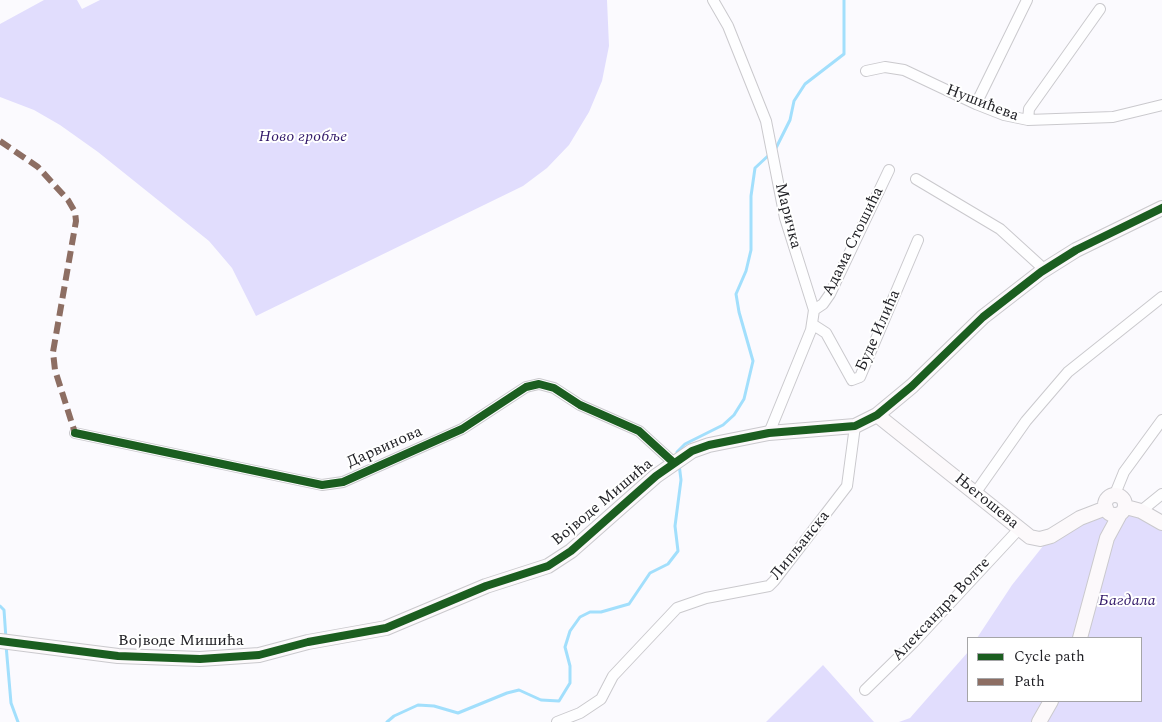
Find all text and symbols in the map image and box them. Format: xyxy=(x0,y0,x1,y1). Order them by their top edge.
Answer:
street label: Нушићева xyxy=(943,81,1021,127)
park label: Ново гробље xyxy=(259,128,347,148)
street label: Маричка xyxy=(770,181,804,251)
street label: Адама Стошића xyxy=(819,184,889,300)
street label: Буде Илића xyxy=(853,287,905,375)
street label: Дарвинова xyxy=(344,423,426,473)
street label: Војводе Мишића xyxy=(549,455,657,551)
street label: Његошева xyxy=(950,470,1022,534)
street label: Липљанска xyxy=(767,507,835,585)
street label: Александра Волте xyxy=(889,554,995,666)
park label: Багдала xyxy=(1099,592,1155,612)
street label: Војводе Мишића xyxy=(118,632,244,652)
legend xyxy=(967,637,1142,702)
text: Cycle path xyxy=(1014,645,1085,668)
text: Path xyxy=(1014,670,1045,693)

